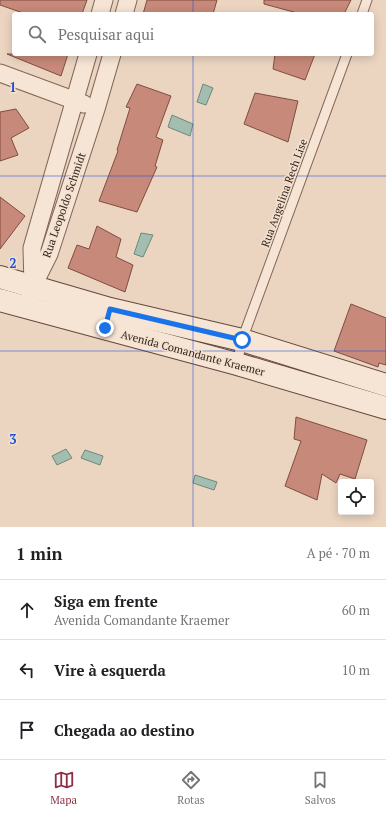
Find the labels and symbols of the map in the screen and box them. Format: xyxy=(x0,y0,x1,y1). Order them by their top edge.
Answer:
text: 1 xyxy=(9,78,17,96)
street label: Rua Angelina Rech Lise xyxy=(258,136,310,249)
street label: Rua Leopoldo Schmidt xyxy=(39,151,89,259)
text: 2 xyxy=(9,254,17,272)
route end xyxy=(96,319,114,337)
street label: Avenida Comandante Kraemer xyxy=(119,327,267,379)
route start xyxy=(233,331,251,349)
text: 3 xyxy=(9,430,17,448)

